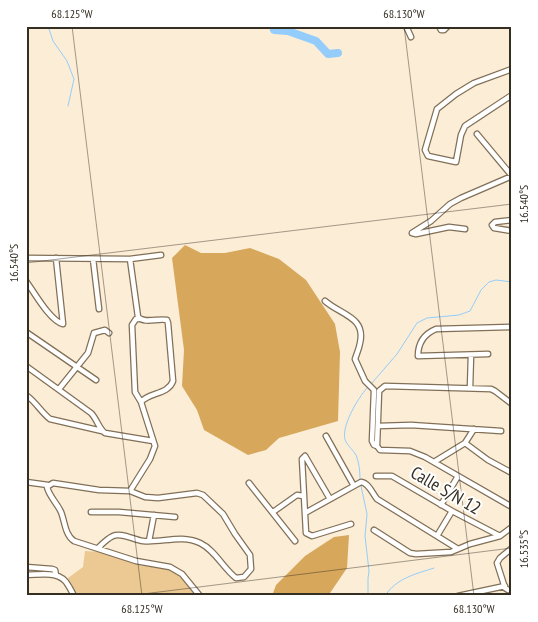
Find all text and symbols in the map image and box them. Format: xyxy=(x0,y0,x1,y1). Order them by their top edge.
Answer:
text: 68.125°W xyxy=(51,6,93,21)
text: 68.130°W xyxy=(383,6,425,21)
text: 16.540°S xyxy=(516,185,531,223)
text: 16.540°S xyxy=(6,244,21,282)
street label: Calle S/N 12 xyxy=(407,461,485,519)
text: 16.535°S xyxy=(516,530,531,568)
text: 68.125°W xyxy=(121,601,163,616)
text: 68.130°W xyxy=(453,601,495,616)

